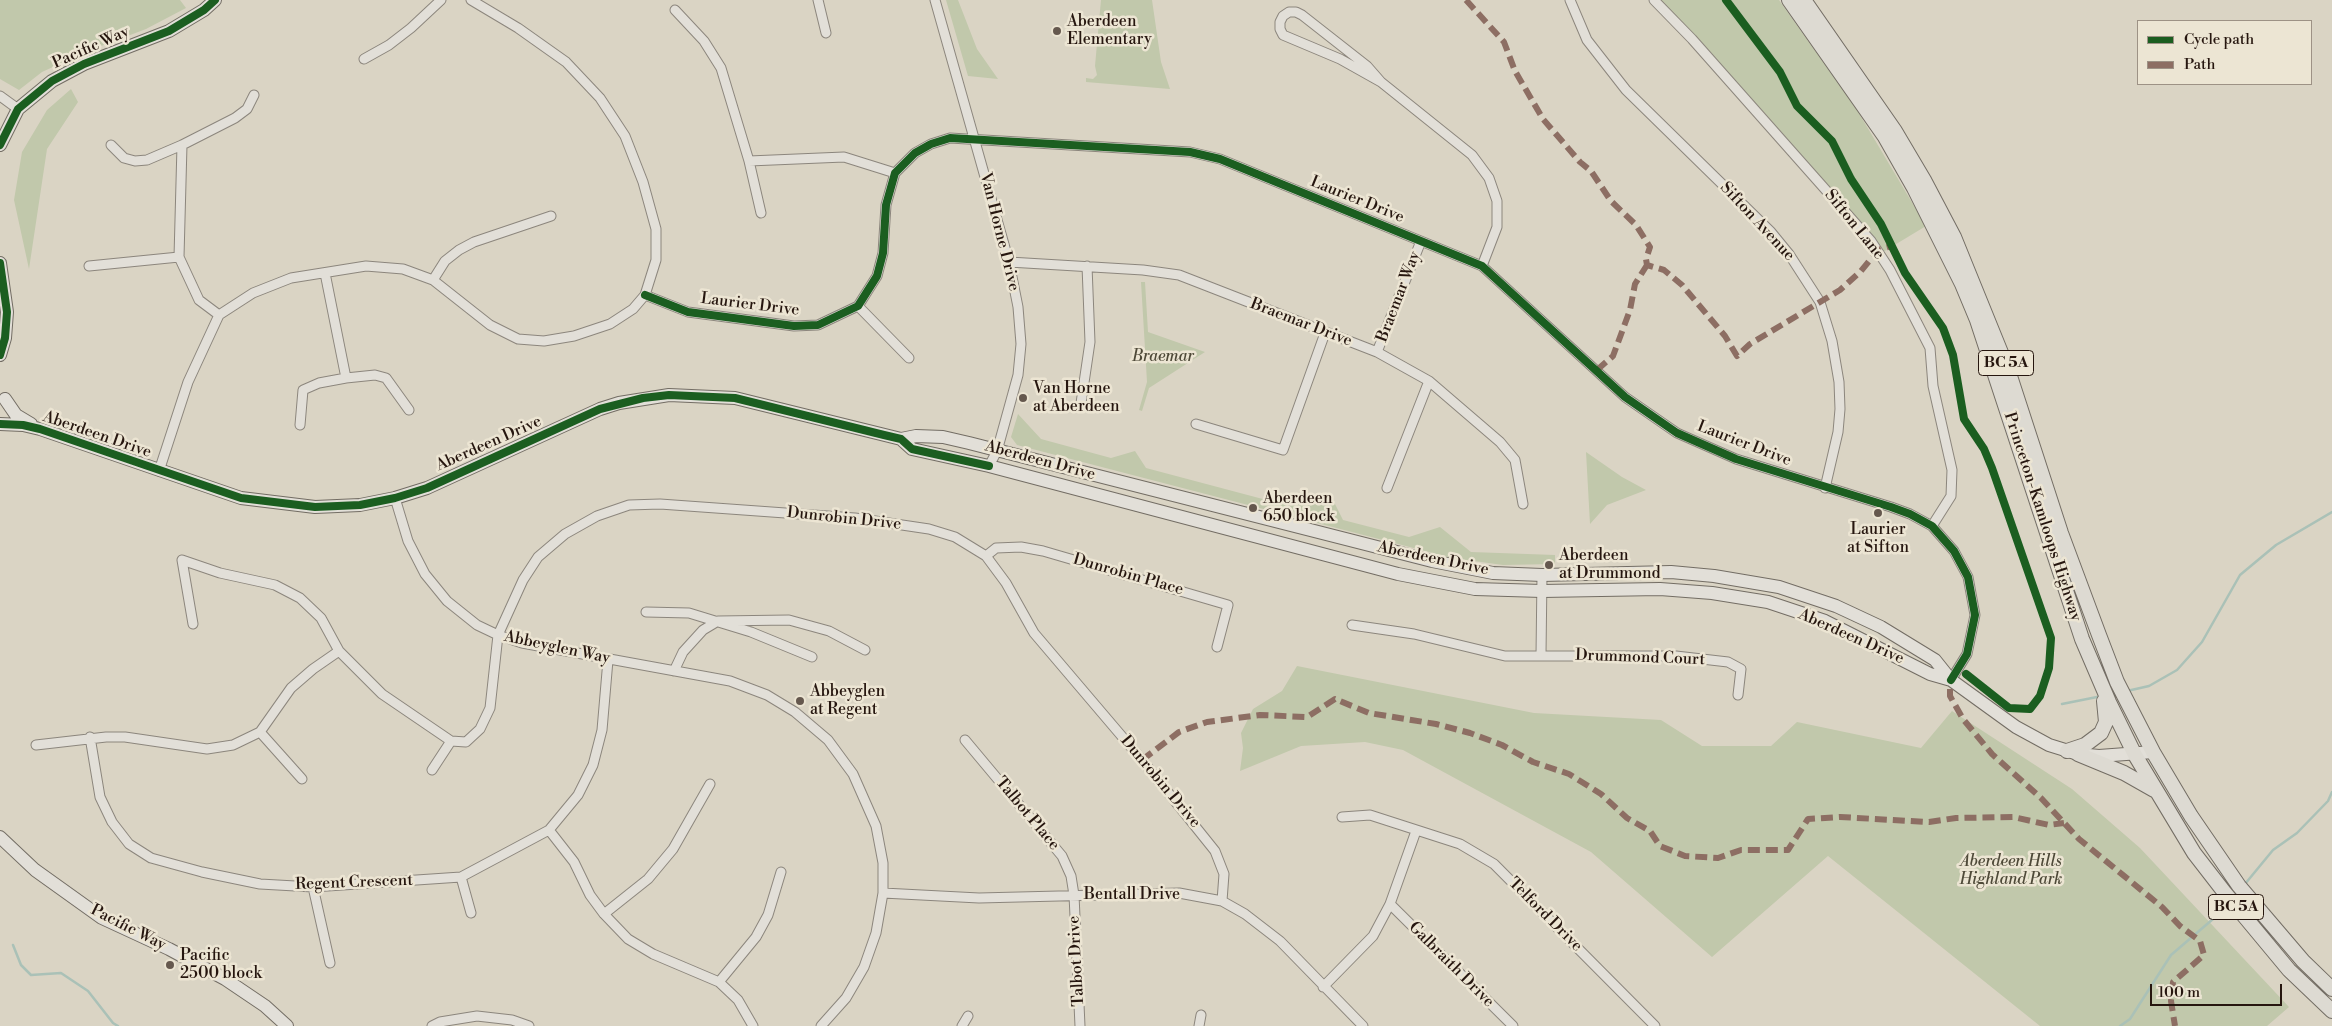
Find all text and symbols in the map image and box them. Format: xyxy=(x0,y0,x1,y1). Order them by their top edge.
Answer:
place label: Aberdeen Elementary xyxy=(1067,12,1152,50)
legend xyxy=(2137,20,2312,85)
street label: Pacific Way xyxy=(50,23,132,73)
marker: Aberdeen Elementary xyxy=(1051,25,1063,37)
text: Cycle path xyxy=(2184,30,2254,49)
text: Path xyxy=(2184,55,2216,74)
street label: Van Horne Drive xyxy=(975,171,1023,293)
street label: Laurier Drive xyxy=(1307,172,1407,228)
street label: Sifton Avenue xyxy=(1716,179,1798,265)
street label: Sifton Lane xyxy=(1820,186,1888,264)
street label: Braemar Way xyxy=(1373,249,1425,345)
street label: Laurier Drive xyxy=(700,289,800,321)
street label: Braemar Drive xyxy=(1247,295,1355,351)
park label: Braemar xyxy=(1132,347,1194,367)
road number: BC 5A xyxy=(1978,350,2034,376)
place label: Van Horne at Aberdeen xyxy=(1033,379,1120,417)
marker: Van Horne at Aberdeen xyxy=(1017,392,1029,404)
street label: Aberdeen Drive xyxy=(40,407,154,463)
street label: Princeton-Kamloops Highway xyxy=(1999,410,2085,624)
street label: Aberdeen Drive xyxy=(433,412,545,476)
street label: Laurier Drive xyxy=(1694,417,1794,471)
street label: Aberdeen Drive xyxy=(983,437,1097,485)
place label: Aberdeen 650 block xyxy=(1263,489,1335,527)
marker: Aberdeen 650 block xyxy=(1247,502,1259,514)
street label: Dunrobin Drive xyxy=(786,503,902,535)
marker: Laurier at Sifton xyxy=(1872,507,1884,519)
place label: Laurier at Sifton xyxy=(1847,520,1909,558)
street label: Aberdeen Drive xyxy=(1376,538,1490,580)
place label: Aberdeen at Drummond xyxy=(1559,546,1661,584)
street label: Dunrobin Place xyxy=(1071,550,1185,600)
marker: Aberdeen at Drummond xyxy=(1543,559,1555,571)
street label: Aberdeen Drive xyxy=(1795,605,1907,669)
street label: Abbeyglen Way xyxy=(502,627,612,669)
street label: Drummond Court xyxy=(1575,646,1705,670)
place label: Abbeyglen at Regent xyxy=(810,682,885,720)
marker: Abbeyglen at Regent xyxy=(794,695,806,707)
street label: Dunrobin Drive xyxy=(1116,732,1204,832)
street label: Talbot Place xyxy=(991,773,1063,855)
park label: Aberdeen Hills Highland Park xyxy=(1960,852,2062,890)
street label: Regent Crescent xyxy=(295,871,413,895)
street label: Telford Drive xyxy=(1504,874,1586,956)
street label: Bentall Drive xyxy=(1084,885,1180,905)
road number: BC 5A xyxy=(2208,894,2264,920)
street label: Pacific Way xyxy=(87,901,169,955)
street label: Talbot Drive xyxy=(1065,915,1089,1007)
street label: Galbraith Drive xyxy=(1404,918,1498,1012)
place label: Pacific 2500 block xyxy=(180,946,262,984)
marker: Pacific 2500 block xyxy=(164,959,176,971)
scale bar xyxy=(2152,974,2284,1006)
text: 100 m xyxy=(2158,983,2200,1002)

